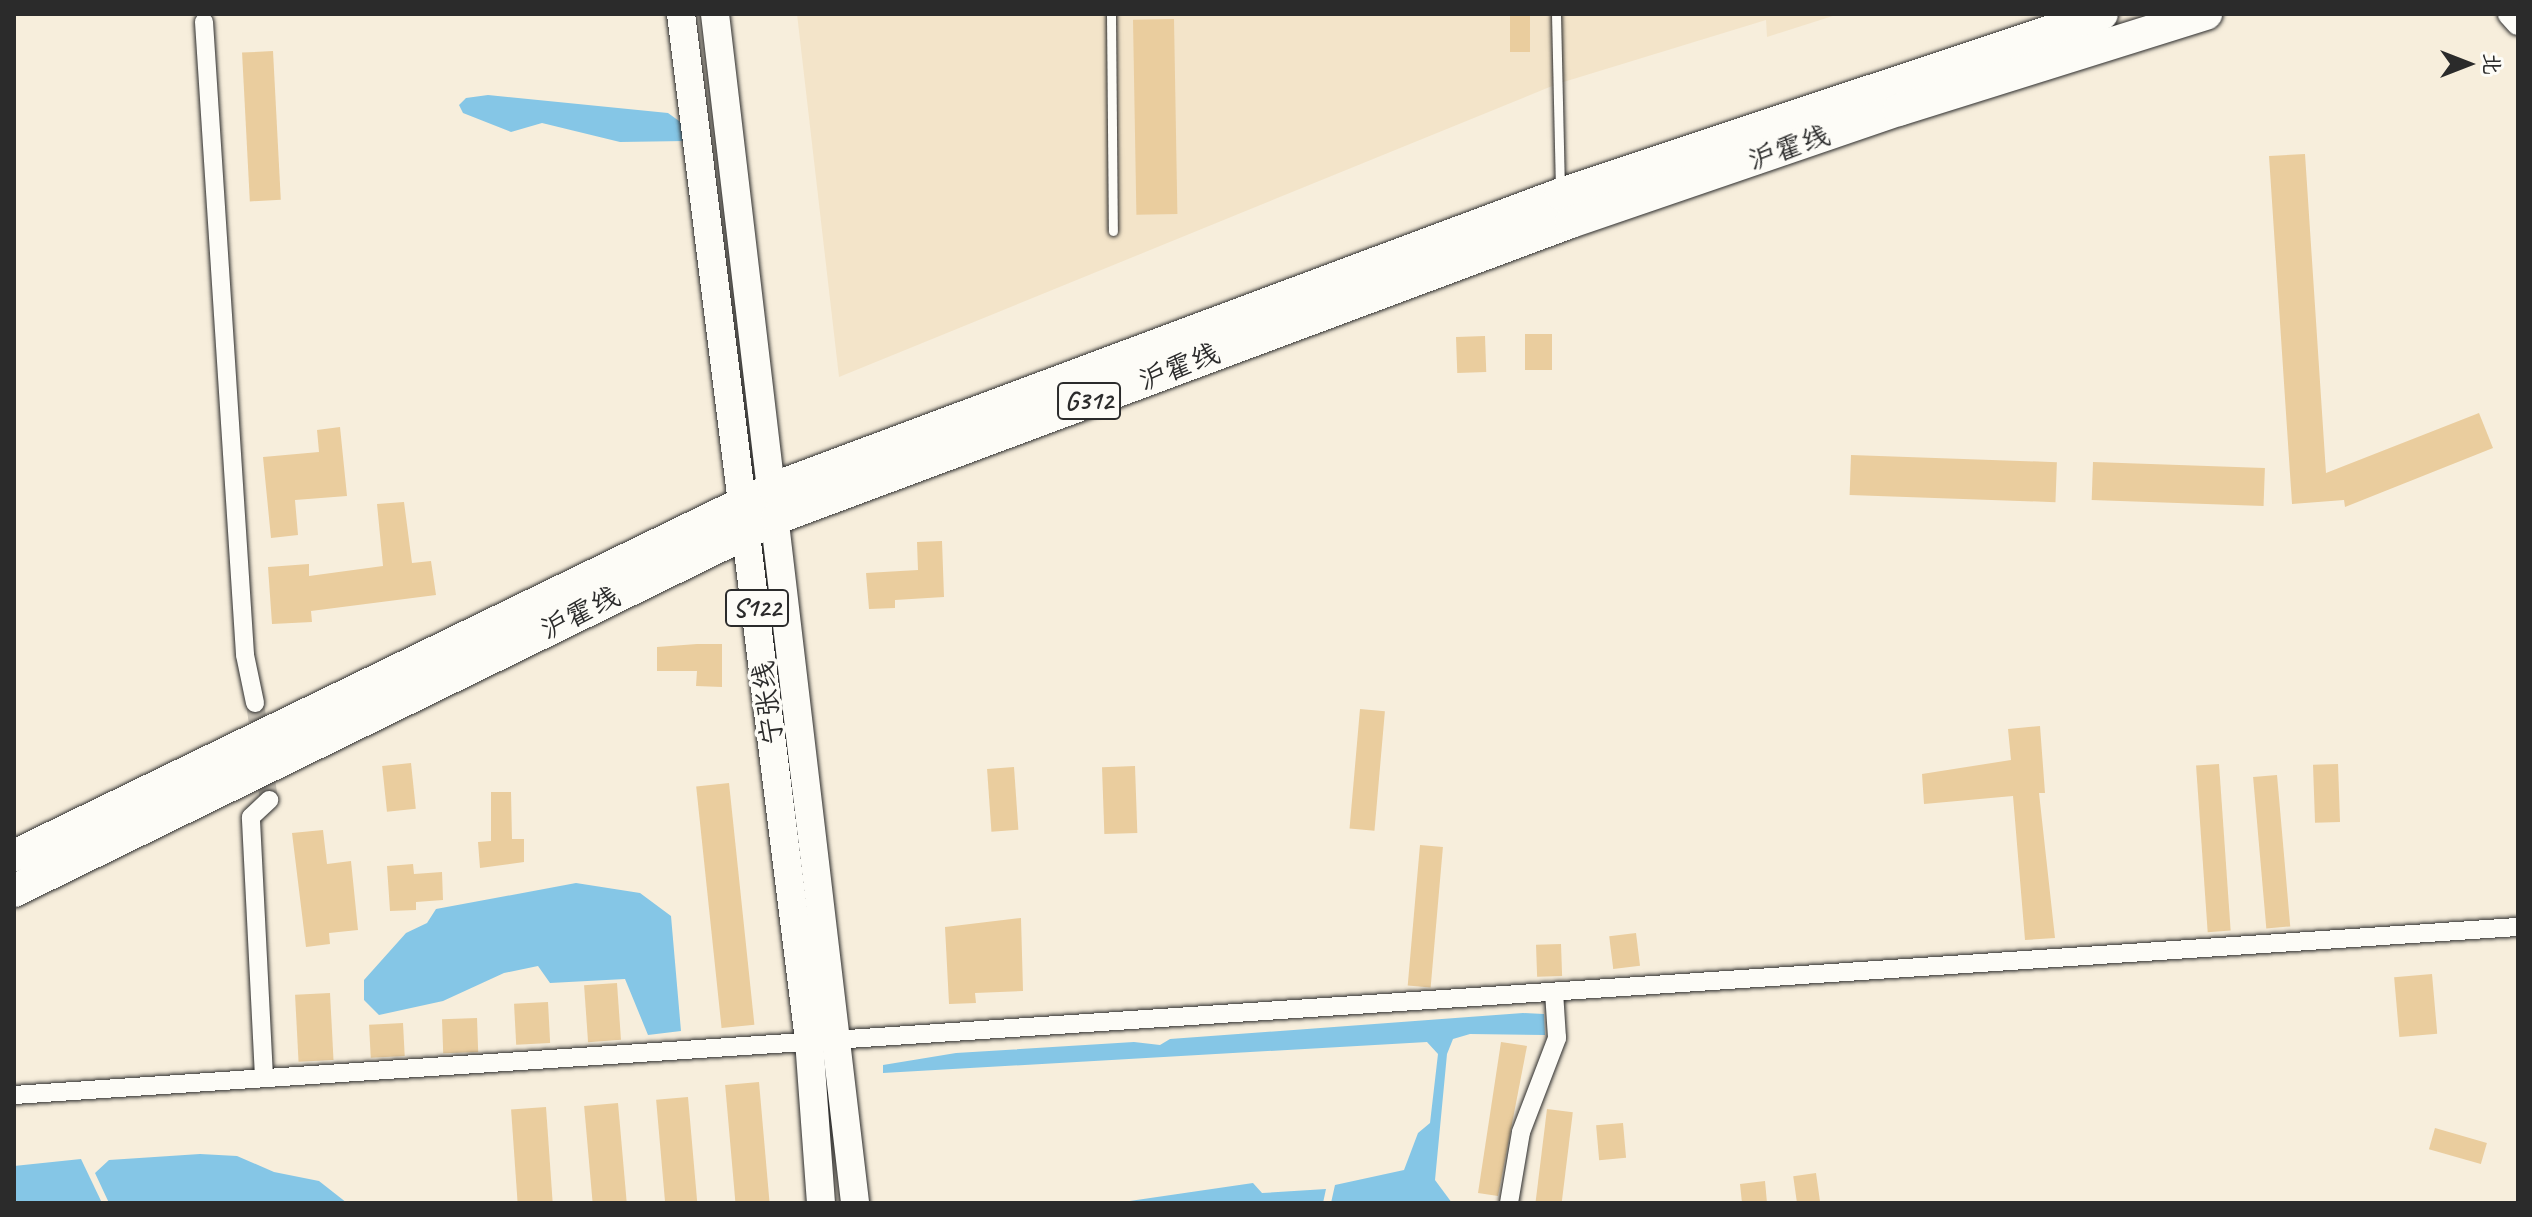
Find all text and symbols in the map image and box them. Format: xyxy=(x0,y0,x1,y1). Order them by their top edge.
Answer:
north arrow xyxy=(2428,24,2508,104)
text: 北 xyxy=(2478,53,2506,75)
street label: 沪霍线 xyxy=(1744,118,1834,178)
street label: 沪霍线 xyxy=(1134,336,1224,398)
road number: G312 xyxy=(1057,379,1121,423)
street label: 沪霍线 xyxy=(535,579,625,647)
road number: S122 xyxy=(725,586,789,630)
street label: 宁张线 xyxy=(746,659,790,747)

